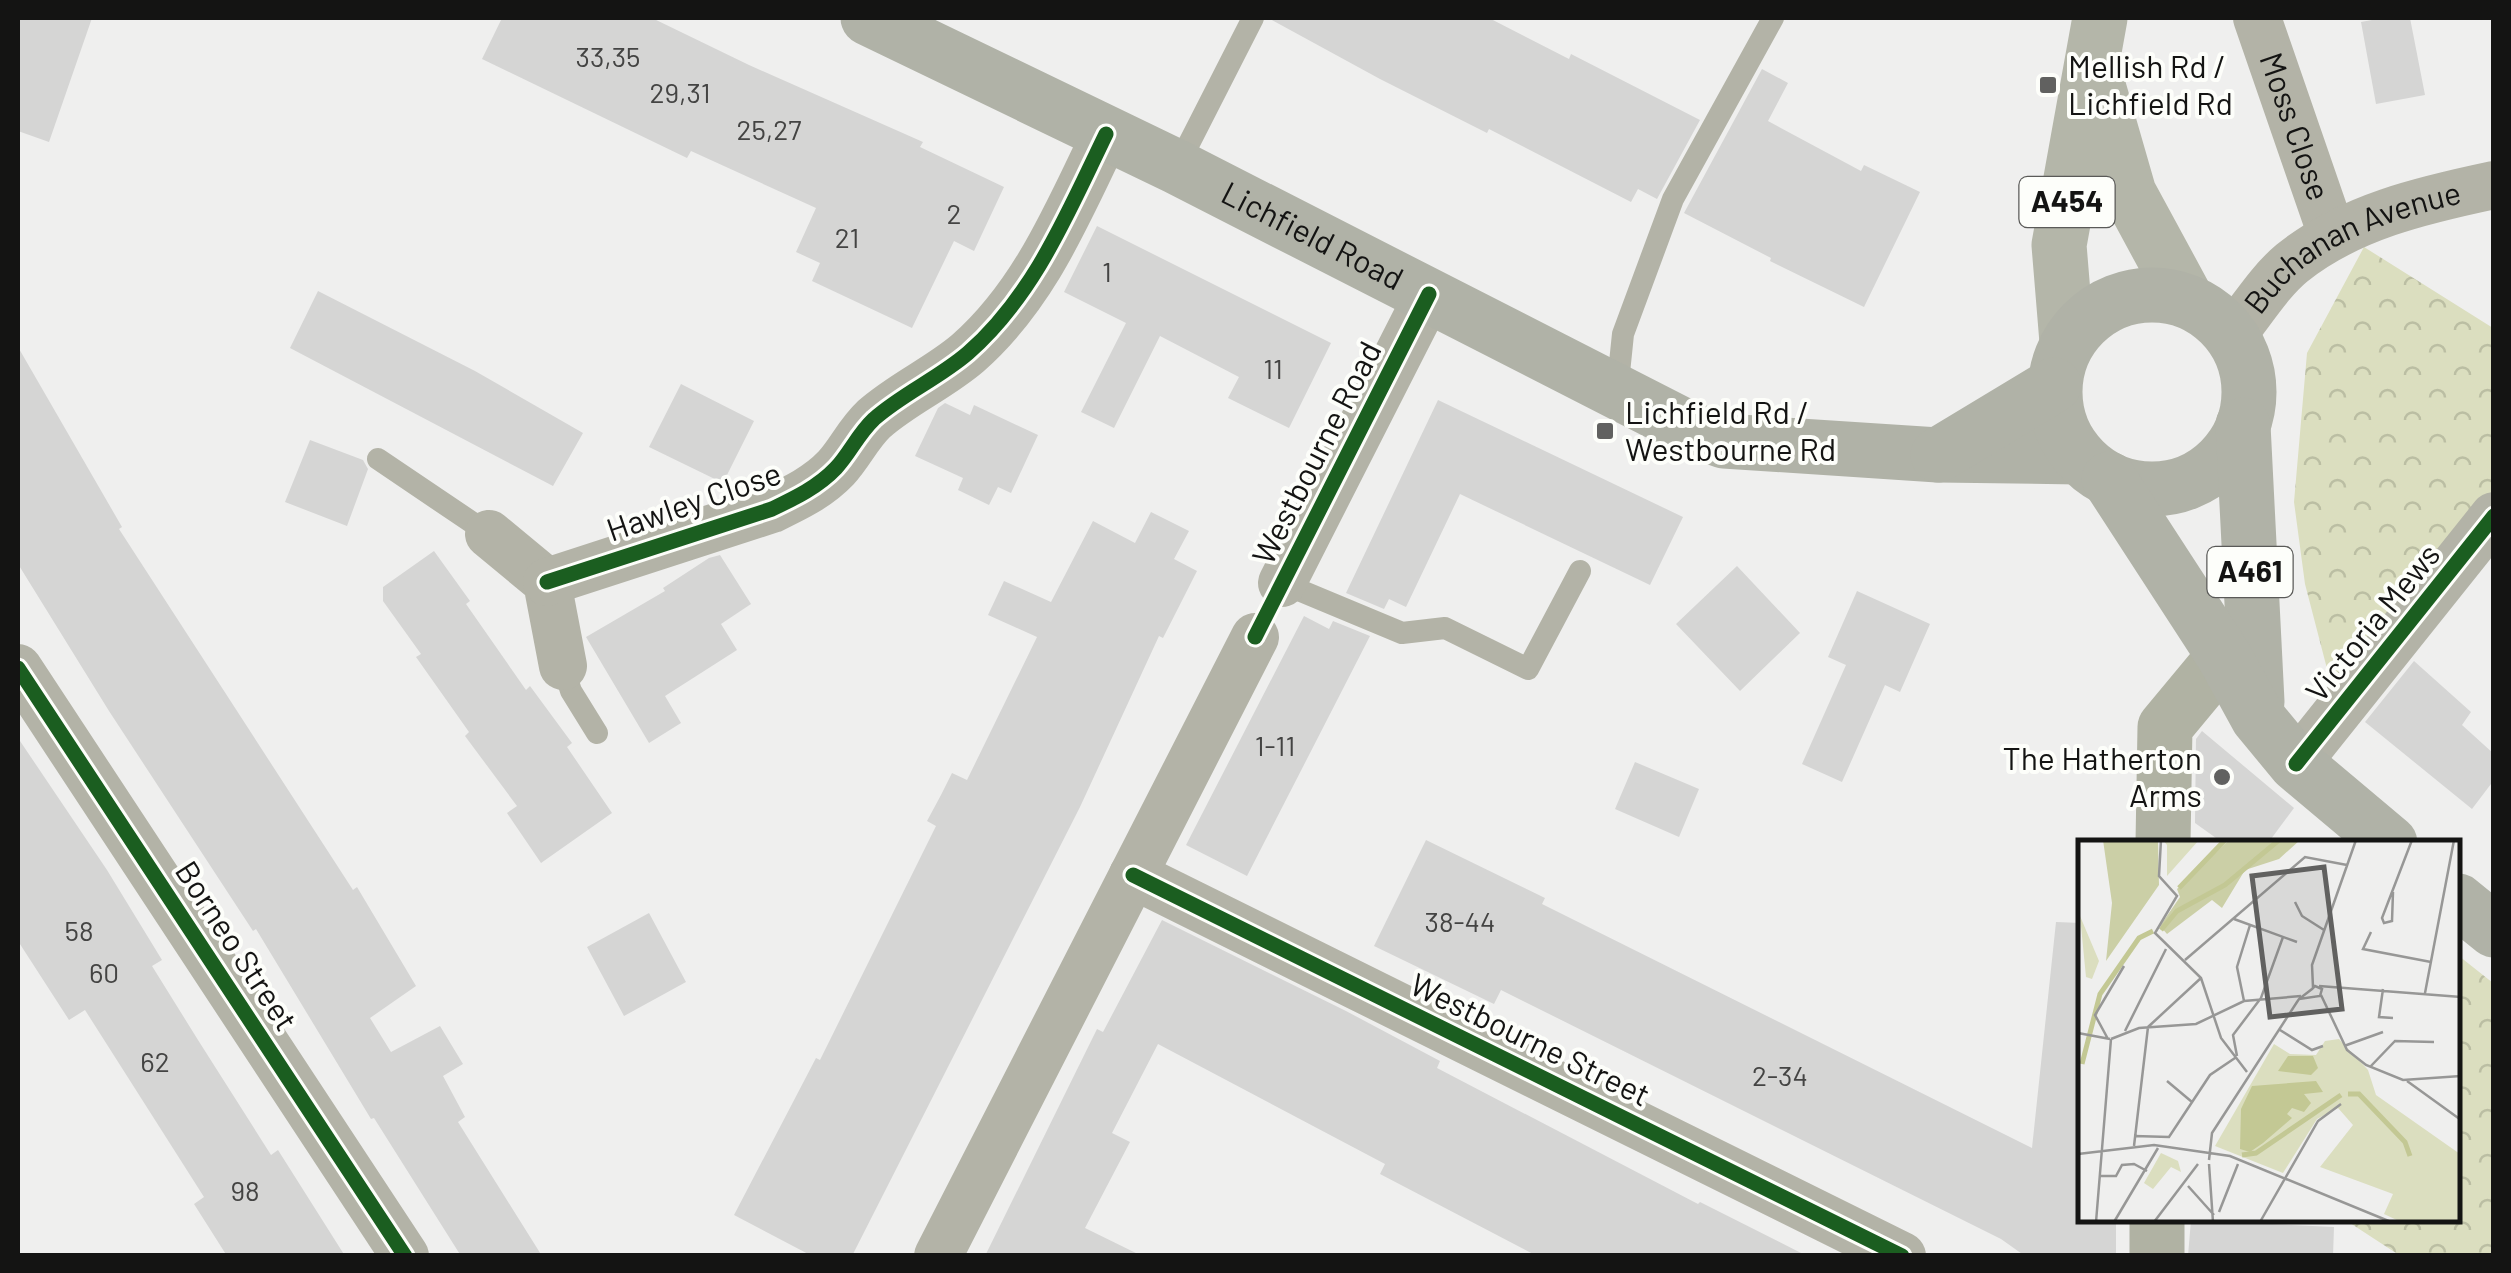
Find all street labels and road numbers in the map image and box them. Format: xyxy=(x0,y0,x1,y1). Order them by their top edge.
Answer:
street label: Moss Close xyxy=(2253,47,2340,205)
street label: Lichfield Road xyxy=(1216,172,1410,297)
street label: Buchanan Avenue xyxy=(2235,172,2464,320)
road number: A454 xyxy=(2020,177,2114,227)
street label: Westbourne Road xyxy=(1243,334,1388,570)
street label: Hawley Close xyxy=(601,453,786,548)
street label: Victoria Mews xyxy=(2296,535,2447,708)
road number: A461 xyxy=(2208,547,2292,597)
street label: Borneo Street xyxy=(169,853,307,1037)
street label: Westbourne Street xyxy=(1405,964,1657,1113)

